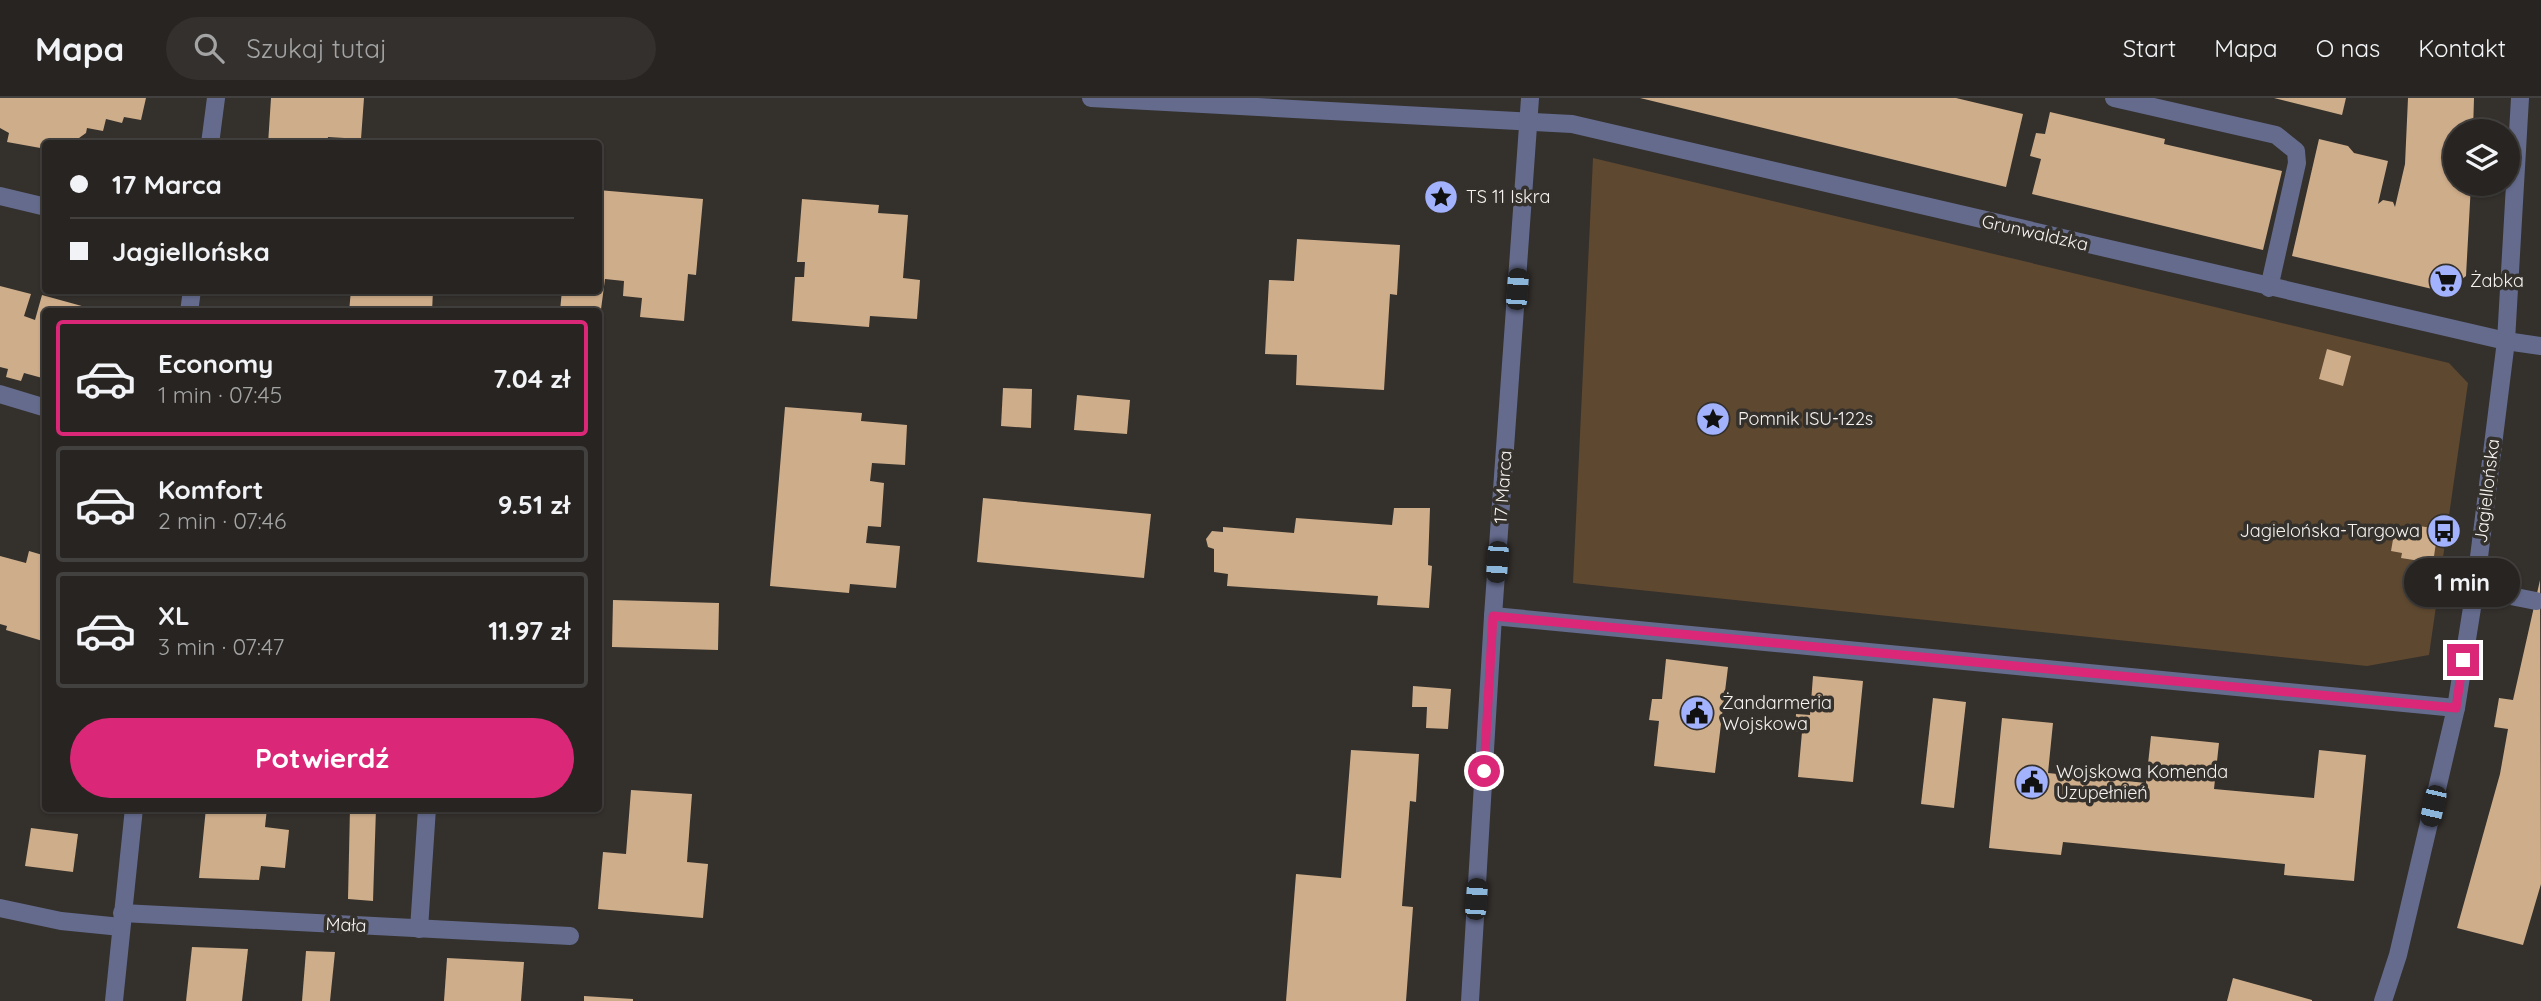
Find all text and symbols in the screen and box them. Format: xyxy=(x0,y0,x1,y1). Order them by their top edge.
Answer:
search box xyxy=(166,17,656,80)
text: Mapa xyxy=(35,28,124,69)
icon: search xyxy=(190,29,228,67)
text: Szukaj tutaj xyxy=(246,32,387,65)
text: Start xyxy=(2123,33,2176,63)
text: Mapa xyxy=(2214,33,2278,63)
text: O nas xyxy=(2316,33,2380,63)
text: Kontakt xyxy=(2418,33,2506,63)
map controls xyxy=(2443,119,2520,196)
button: layers xyxy=(2443,119,2520,196)
text: 17 Marca xyxy=(112,168,222,201)
place icon: TS 11 Iskra xyxy=(1422,178,1460,216)
place label: TS 11 Iskra xyxy=(1466,185,1550,208)
street label: Grunwaldzka xyxy=(1980,209,2091,256)
text: Jagiellońska xyxy=(112,235,270,268)
supermarket icon: Żabka xyxy=(2427,262,2465,300)
car xyxy=(1506,267,1529,311)
place label: Żabka xyxy=(2470,269,2524,292)
icon: car xyxy=(74,347,137,410)
text: Economy xyxy=(158,347,273,380)
text: 7.04 zł xyxy=(493,362,570,395)
text: 1 min · 07:45 xyxy=(158,380,282,409)
place icon: Pomnik ISU-122s xyxy=(1694,400,1732,438)
place label: Pomnik ISU-122s xyxy=(1738,407,1873,430)
street label: Jagiellońska xyxy=(2469,438,2504,544)
street label: 17 Marca xyxy=(1488,450,1517,524)
icon: car xyxy=(74,473,137,536)
text: Komfort xyxy=(158,473,263,506)
text: 9.51 zł xyxy=(498,488,570,521)
text: 2 min · 07:46 xyxy=(158,506,286,535)
bus stop icon: Jagielońska-Targowa xyxy=(2425,512,2463,550)
place label: Jagielońska-Targowa xyxy=(2239,519,2420,542)
car xyxy=(1486,540,1509,584)
callout: 1 min xyxy=(2405,559,2521,608)
text: 1 min xyxy=(2434,568,2490,597)
icon: car xyxy=(74,599,137,662)
text: XL xyxy=(158,599,190,632)
text: 11.97 zł xyxy=(488,614,570,647)
text: 3 min · 07:47 xyxy=(158,632,284,661)
route end xyxy=(2447,644,2479,676)
place label: Żandarmeria Wojskowa xyxy=(1722,691,1832,735)
public building icon: Żandarmeria Wojskowa xyxy=(1678,694,1716,732)
button: Potwierdź xyxy=(70,718,574,798)
route start xyxy=(1468,755,1500,787)
place label: Wojskowa Komenda Uzupełnień xyxy=(2056,760,2228,804)
public building icon: Wojskowa Komenda Uzupełnień xyxy=(2013,763,2051,801)
car xyxy=(2419,783,2448,829)
car xyxy=(1465,877,1488,921)
street label: Mała xyxy=(325,912,367,937)

